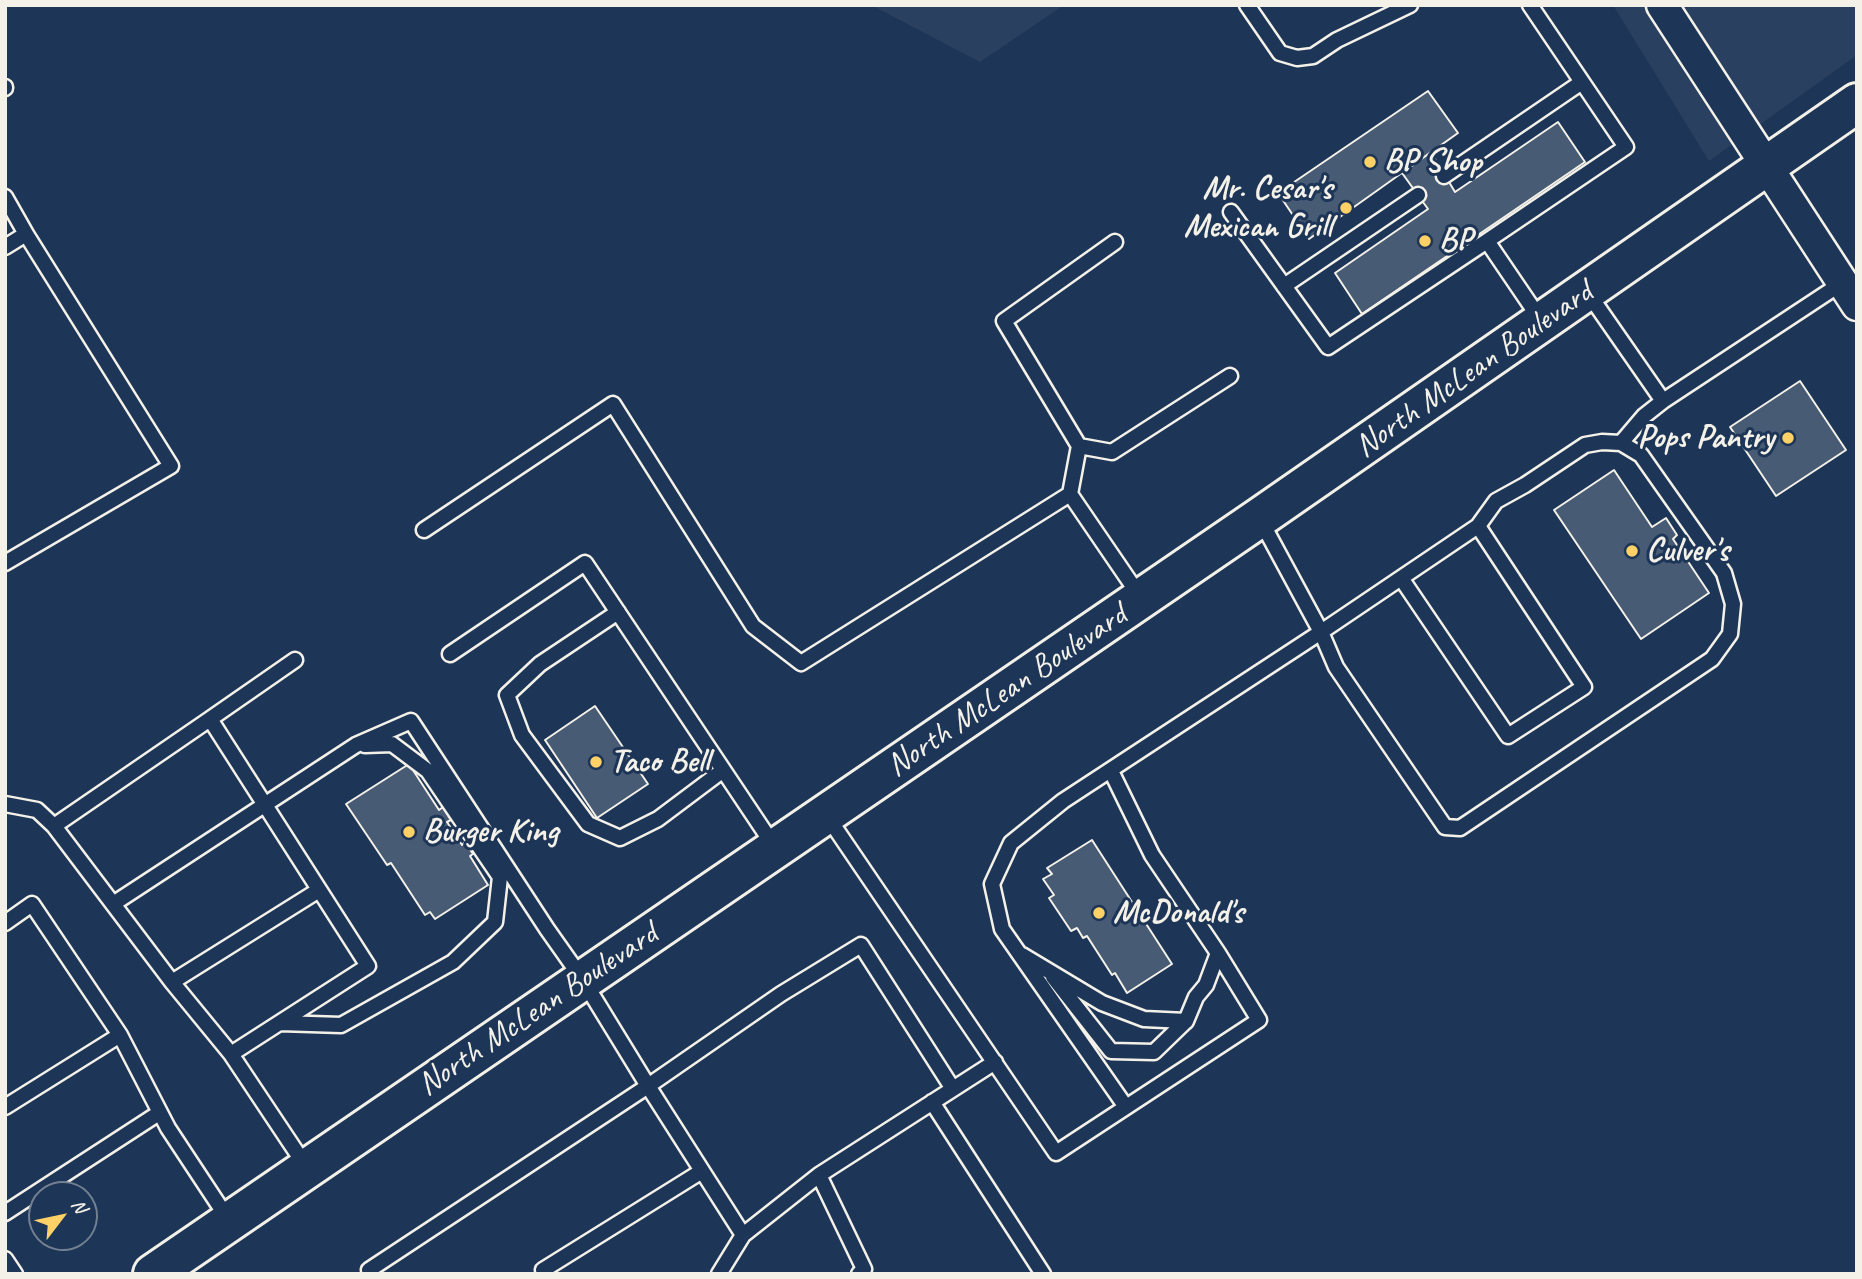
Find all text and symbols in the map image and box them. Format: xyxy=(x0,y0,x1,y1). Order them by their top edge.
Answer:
place label: BP Shop xyxy=(1384,142,1482,182)
marker: BP Shop xyxy=(1362,154,1378,170)
place label: Mr. Cesar's Mexican Grill xyxy=(1184,169,1332,247)
marker: Mr. Cesar's Mexican Grill xyxy=(1338,200,1354,216)
place label: BP xyxy=(1439,221,1472,261)
marker: BP xyxy=(1417,233,1433,249)
street label: North McLean Boulevard xyxy=(1348,273,1600,467)
place label: Pops Pantry xyxy=(1638,418,1774,458)
marker: Pops Pantry xyxy=(1780,430,1796,446)
place label: Culver's xyxy=(1646,531,1729,571)
marker: Culver's xyxy=(1624,543,1640,559)
street label: North McLean Boulevard xyxy=(879,596,1135,786)
place label: Taco Bell xyxy=(610,742,709,782)
marker: Taco Bell xyxy=(588,754,604,770)
place label: Burger King xyxy=(423,812,558,852)
marker: Burger King xyxy=(401,824,417,840)
place label: McDonald's xyxy=(1113,893,1244,933)
marker: McDonald's xyxy=(1091,905,1107,921)
street label: North McLean Boulevard xyxy=(410,915,666,1105)
north arrow xyxy=(28,1181,98,1251)
text: N xyxy=(66,1195,92,1217)

